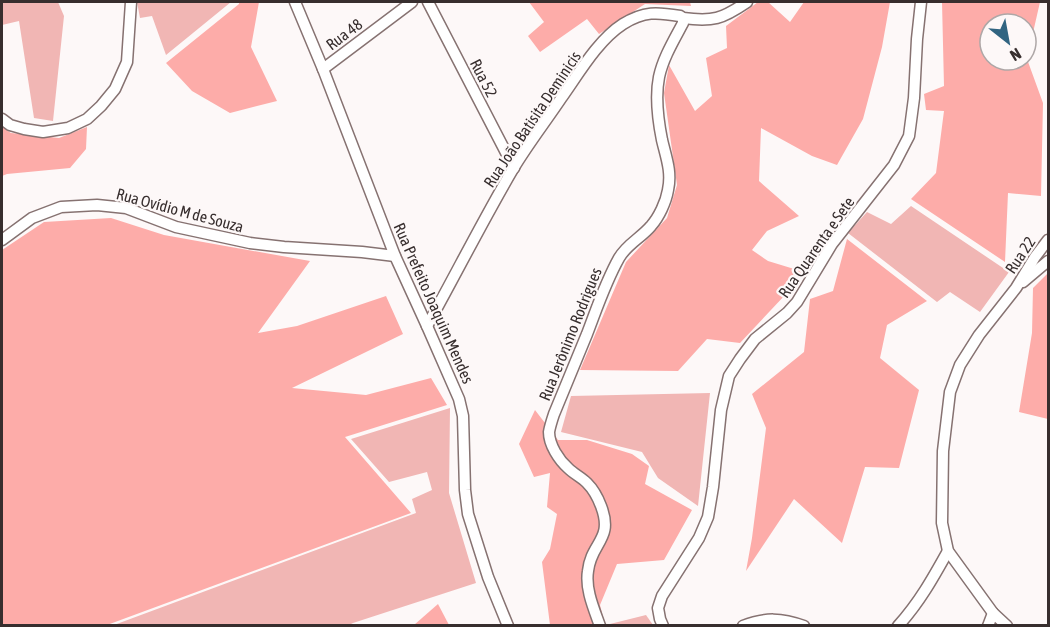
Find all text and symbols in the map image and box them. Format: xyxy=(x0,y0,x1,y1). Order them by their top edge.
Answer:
north arrow xyxy=(978,12,1038,72)
street label: Rua 48 xyxy=(322,15,366,53)
text: N xyxy=(1007,45,1024,65)
street label: Rua João Batisita Deminicis xyxy=(480,47,584,190)
street label: Rua 52 xyxy=(467,56,501,100)
street label: Rua Ovídio M de Souza xyxy=(114,184,246,236)
street label: Rua Quarenta e Sete xyxy=(774,193,858,301)
street label: Rua Prefeito Joaquim Mendes xyxy=(390,220,478,387)
street label: Rua 22 xyxy=(1001,233,1039,277)
street label: Rua Jerônimo Rodrigues xyxy=(535,265,606,403)

